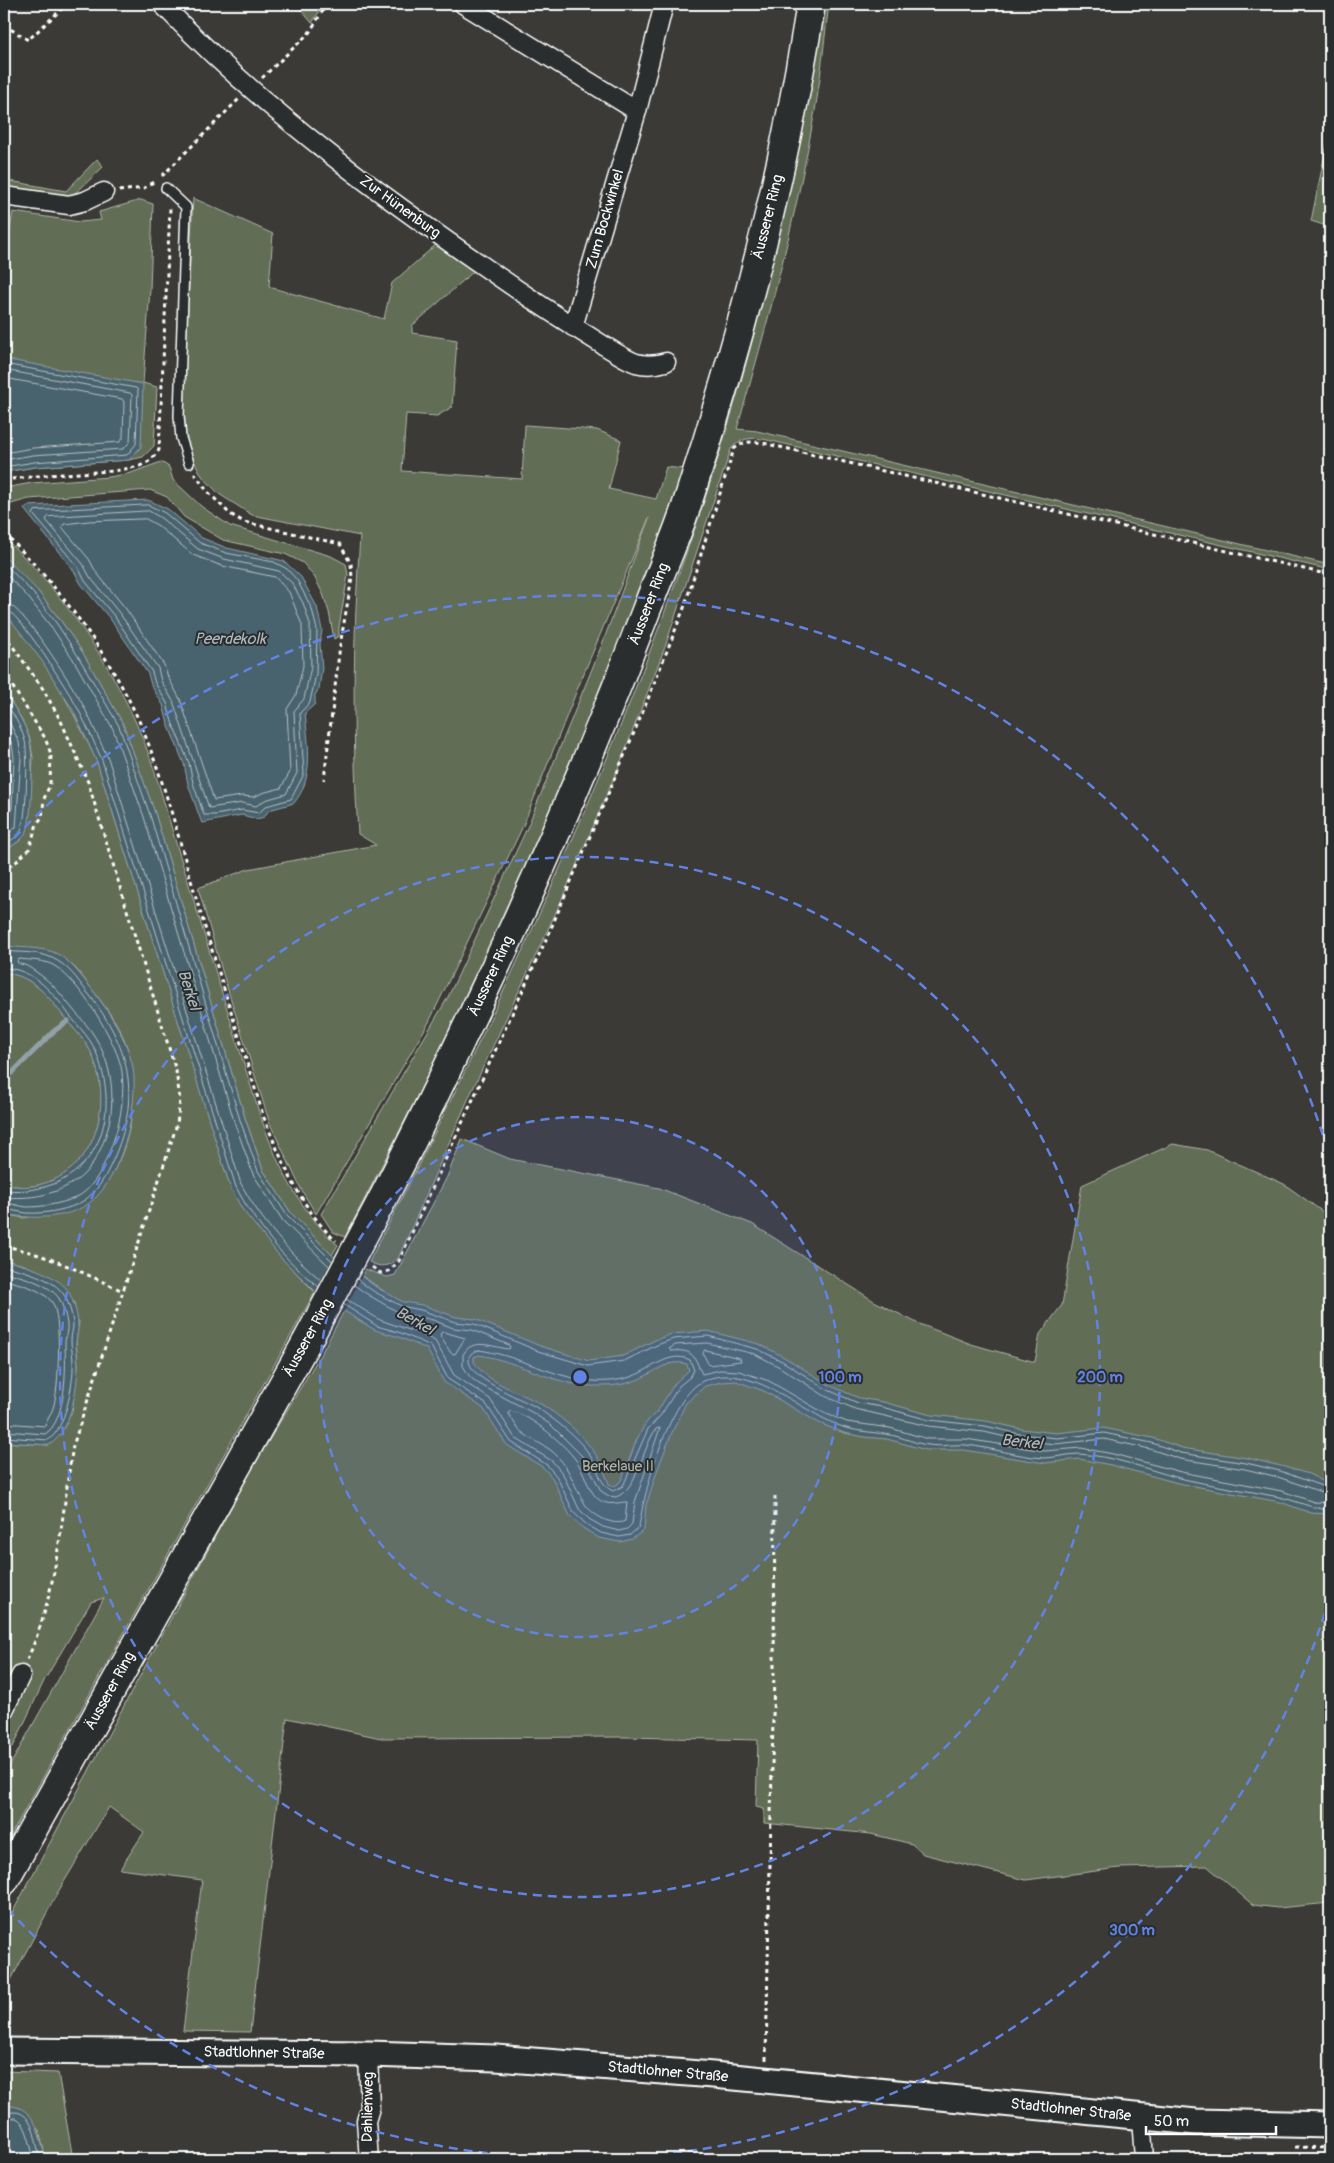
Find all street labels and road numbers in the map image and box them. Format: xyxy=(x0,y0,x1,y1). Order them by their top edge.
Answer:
street label: Zum Bockwinkel xyxy=(582,167,628,271)
street label: Zur Hünenburg xyxy=(356,171,444,243)
street label: Äusserer Ring xyxy=(748,173,788,261)
street label: Äusserer Ring xyxy=(625,560,673,648)
street label: Äusserer Ring xyxy=(464,933,518,1019)
street label: Äusserer Ring xyxy=(279,1295,337,1381)
street label: Äusserer Ring xyxy=(81,1648,139,1734)
street label: Stadtlohner Straße xyxy=(203,2042,325,2064)
street label: Stadtlohner Straße xyxy=(607,2057,730,2087)
street label: Dahlienweg xyxy=(358,2072,378,2142)
street label: Stadtlohner Straße xyxy=(1010,2094,1133,2126)

